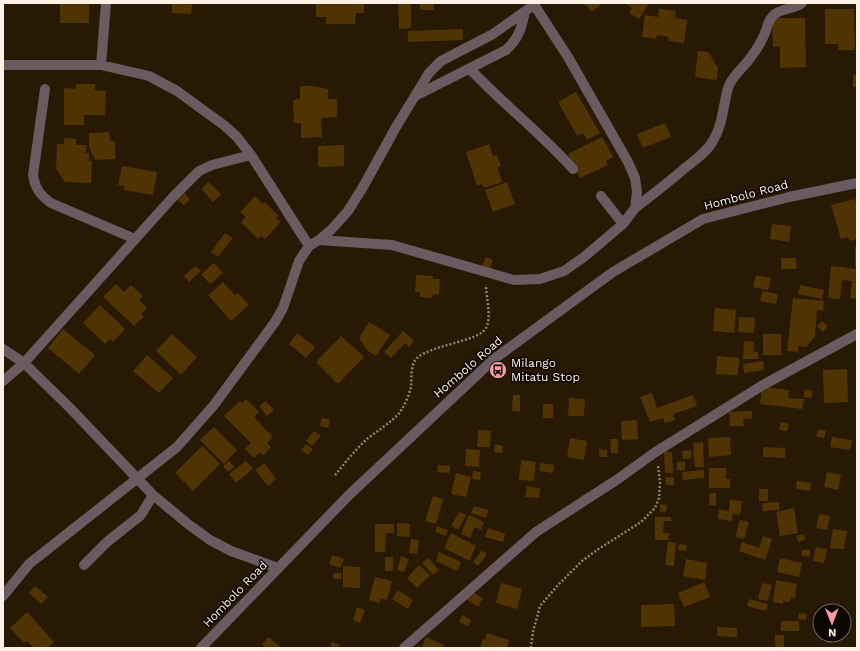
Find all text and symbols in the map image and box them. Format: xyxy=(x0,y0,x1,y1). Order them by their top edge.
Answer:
street label: Hombolo Road xyxy=(702,177,790,213)
street label: Hombolo Road xyxy=(431,333,505,401)
place label: Milango Mitatu Stop xyxy=(511,356,580,384)
bus stop icon: Milango Mitatu Stop xyxy=(488,360,508,380)
street label: Hombolo Road xyxy=(200,558,270,630)
north arrow xyxy=(812,603,852,643)
text: N xyxy=(828,626,836,639)

